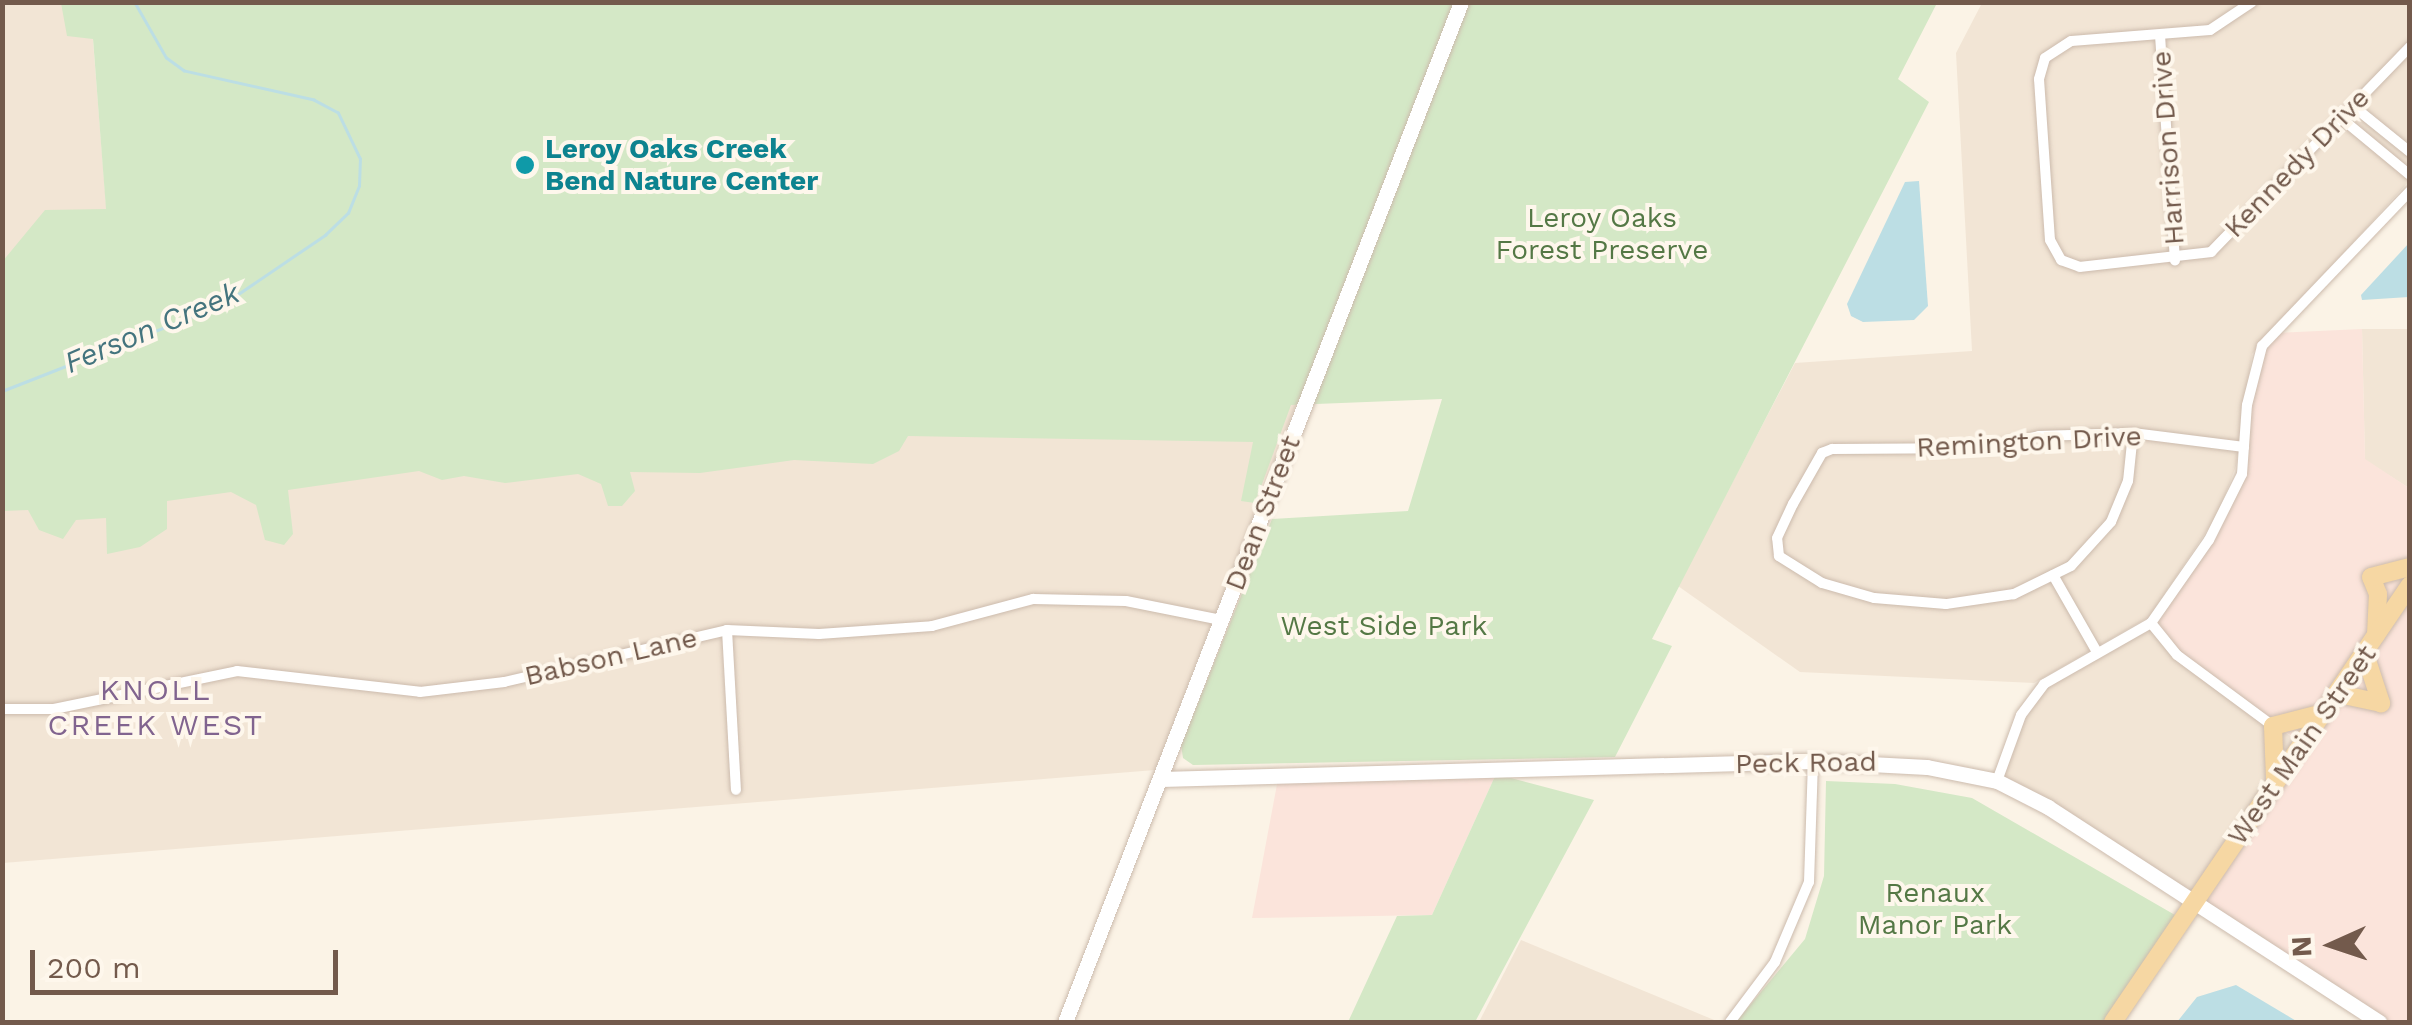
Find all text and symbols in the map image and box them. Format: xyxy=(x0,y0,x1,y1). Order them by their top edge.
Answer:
street label: Harrison Drive xyxy=(2144,50,2192,246)
street label: Kennedy Drive xyxy=(2217,81,2377,245)
place label: Leroy Oaks Creek Bend Nature Center xyxy=(545,132,818,198)
marker: Leroy Oaks Creek Bend Nature Center xyxy=(514,154,536,176)
park label: Leroy Oaks Forest Preserve xyxy=(1496,201,1708,267)
water label: Ferson Creek xyxy=(59,275,245,381)
street label: Remington Drive xyxy=(1915,419,2143,465)
street label: Dean Street xyxy=(1218,431,1308,595)
park label: West Side Park xyxy=(1281,609,1487,643)
street label: Babson Lane xyxy=(521,621,701,693)
street label: West Main Street xyxy=(2220,639,2384,851)
district label: KNOLL CREEK WEST xyxy=(47,672,265,742)
street label: Peck Road xyxy=(1734,745,1878,781)
park label: Renaux Manor Park xyxy=(1858,876,2012,942)
north arrow xyxy=(2282,895,2382,995)
scale bar xyxy=(35,930,342,992)
text: N xyxy=(2285,935,2319,958)
text: 200 m xyxy=(47,950,141,985)

